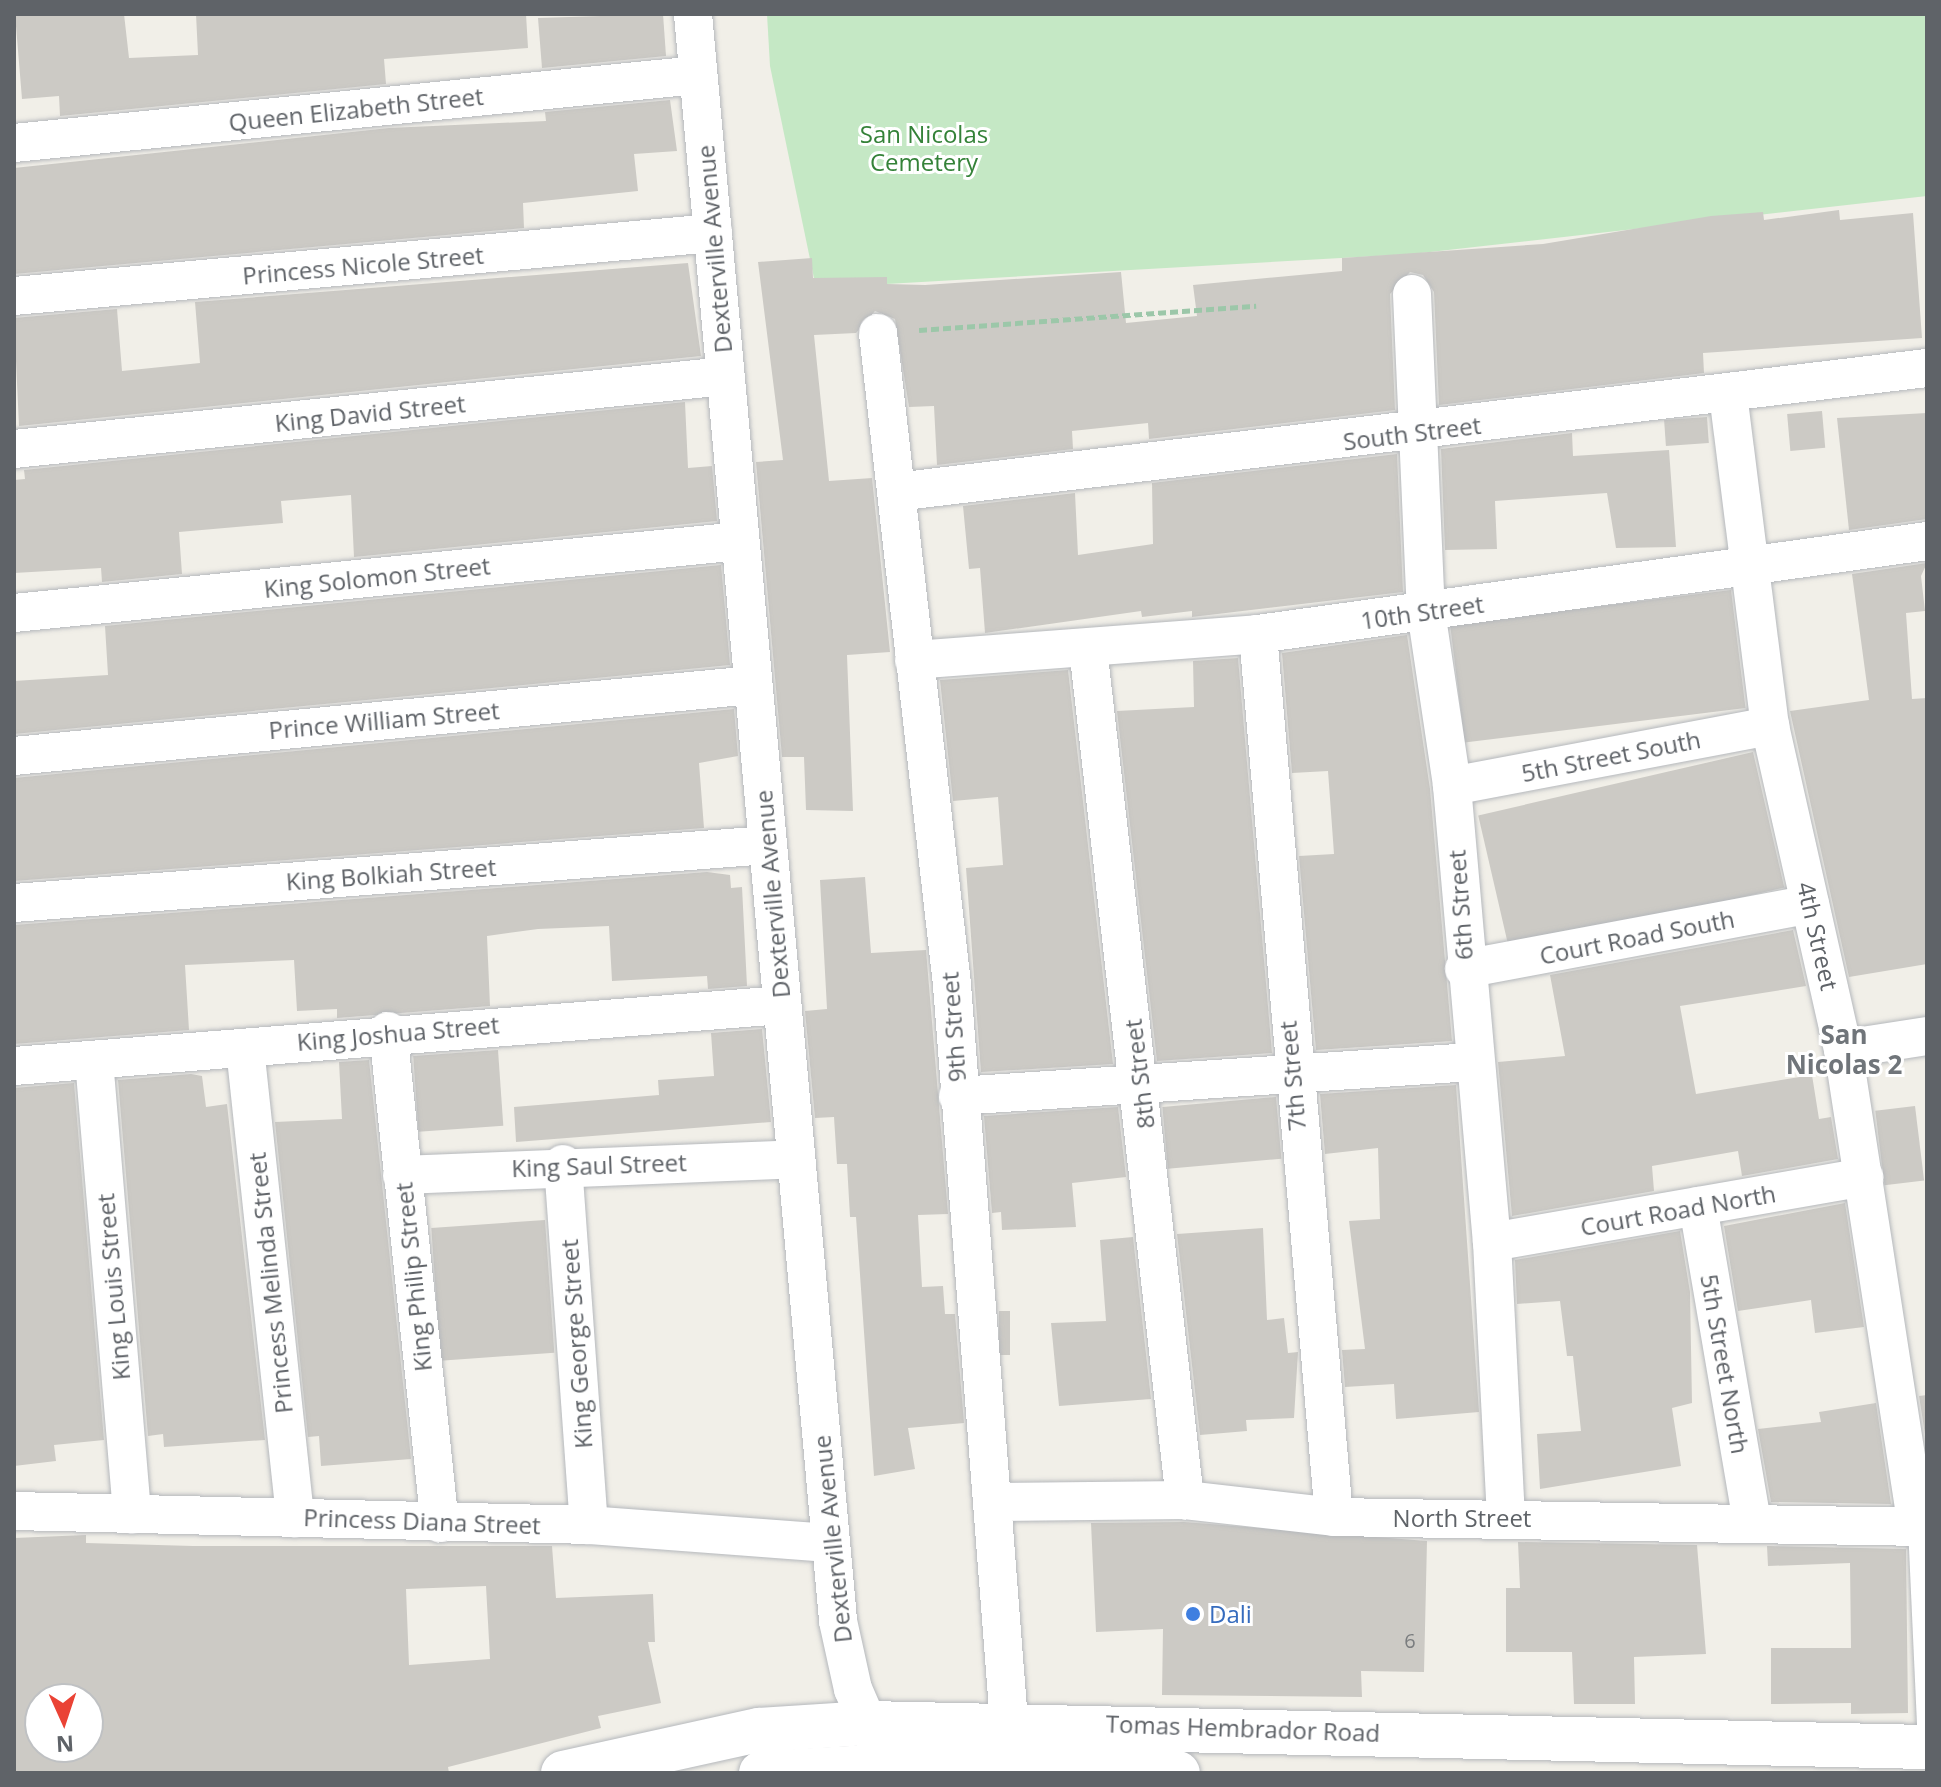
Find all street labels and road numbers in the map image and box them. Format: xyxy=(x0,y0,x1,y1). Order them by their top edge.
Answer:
street label: Queen Elizabeth Street xyxy=(227,81,485,137)
street label: Dexterville Avenue xyxy=(691,144,737,354)
street label: Princess Nicole Street xyxy=(241,240,485,290)
street label: King David Street xyxy=(273,389,467,437)
street label: South Street xyxy=(1341,410,1483,456)
street label: King Solomon Street xyxy=(262,551,492,603)
street label: 10th Street xyxy=(1359,589,1485,635)
street label: Prince William Street xyxy=(267,696,501,744)
street label: 5th Street South xyxy=(1519,724,1703,788)
street label: Dexterville Avenue xyxy=(749,789,795,999)
street label: 6th Street xyxy=(1442,849,1478,961)
street label: King Bolkiah Street xyxy=(285,852,497,896)
street label: 4th Street xyxy=(1792,879,1844,993)
street label: Court Road South xyxy=(1537,904,1737,970)
street label: 9th Street xyxy=(935,971,971,1083)
street label: King Joshua Street xyxy=(296,1010,500,1056)
street label: 8th Street xyxy=(1118,1018,1160,1130)
street label: 7th Street xyxy=(1273,1020,1311,1132)
street label: King Saul Street xyxy=(511,1148,687,1182)
street label: Princess Melinda Street xyxy=(242,1151,298,1415)
street label: Court Road North xyxy=(1578,1179,1778,1241)
street label: King Philip Street xyxy=(389,1181,437,1373)
street label: King Louis Street xyxy=(90,1193,136,1381)
street label: King George Street xyxy=(554,1238,598,1450)
street label: 5th Street North xyxy=(1695,1272,1755,1456)
street label: Dexterville Avenue xyxy=(807,1434,857,1644)
street label: Princess Diana Street xyxy=(303,1502,541,1540)
street label: North Street xyxy=(1393,1504,1531,1532)
street label: Tomas Hembrador Road xyxy=(1105,1709,1381,1747)

